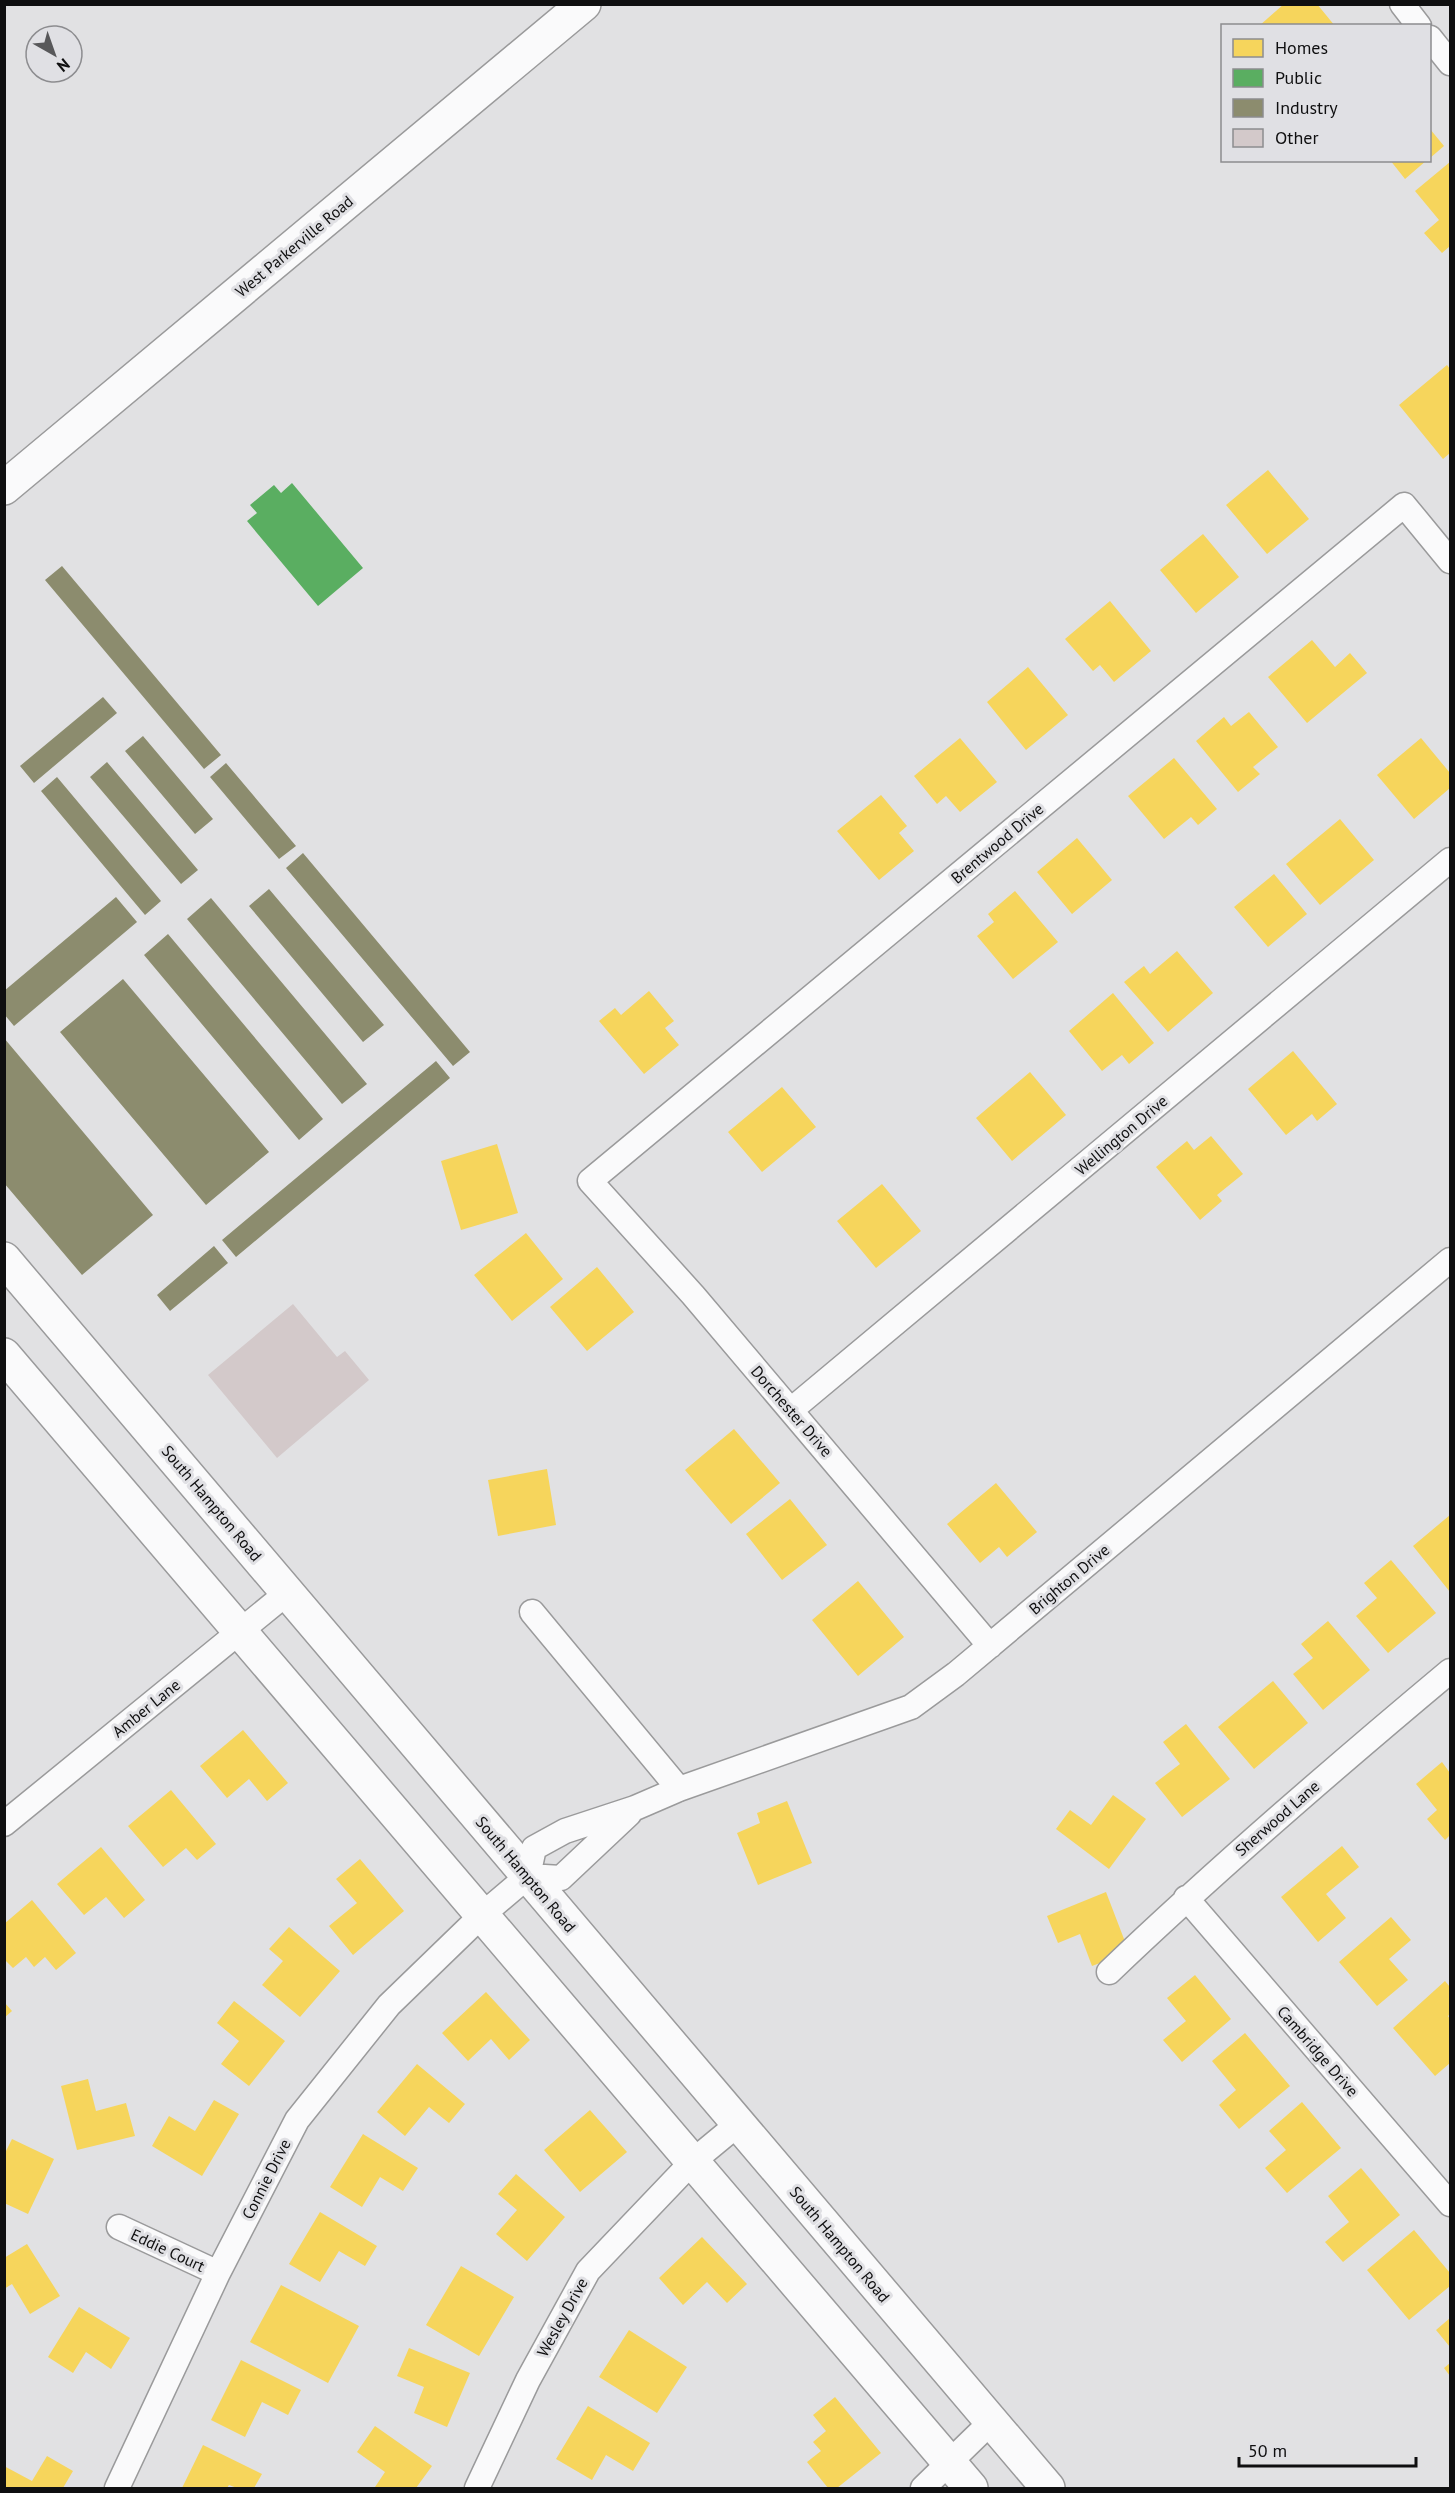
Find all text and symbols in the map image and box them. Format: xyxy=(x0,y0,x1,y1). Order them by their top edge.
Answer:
north arrow xyxy=(24,24,84,84)
legend xyxy=(1221,24,1431,162)
text: Homes xyxy=(1275,36,1328,59)
text: N xyxy=(53,54,74,77)
text: Public xyxy=(1275,66,1322,89)
text: Industry xyxy=(1275,96,1338,119)
text: Other xyxy=(1275,126,1319,149)
street label: West Parkerville Road xyxy=(231,191,357,301)
street label: Brentwood Drive xyxy=(947,799,1047,887)
street label: Wellington Drive xyxy=(1071,1091,1171,1179)
street label: Dorchester Drive xyxy=(747,1361,837,1461)
street label: South Hampton Road xyxy=(158,1441,266,1565)
street label: Brighton Drive xyxy=(1025,1539,1113,1619)
street label: Amber Lane xyxy=(108,1675,184,1741)
street label: Sherwood Lane xyxy=(1231,1776,1323,1860)
street label: South Hampton Road xyxy=(472,1812,580,1936)
street label: Cambridge Drive xyxy=(1273,2002,1363,2100)
street label: Connie Drive xyxy=(237,2136,295,2222)
street label: South Hampton Road xyxy=(786,2182,894,2306)
street label: Eddie Court xyxy=(128,2224,209,2276)
street label: Wesley Drive xyxy=(532,2274,592,2360)
scale bar xyxy=(1239,2430,1416,2468)
text: 50 m xyxy=(1248,2439,1287,2462)

